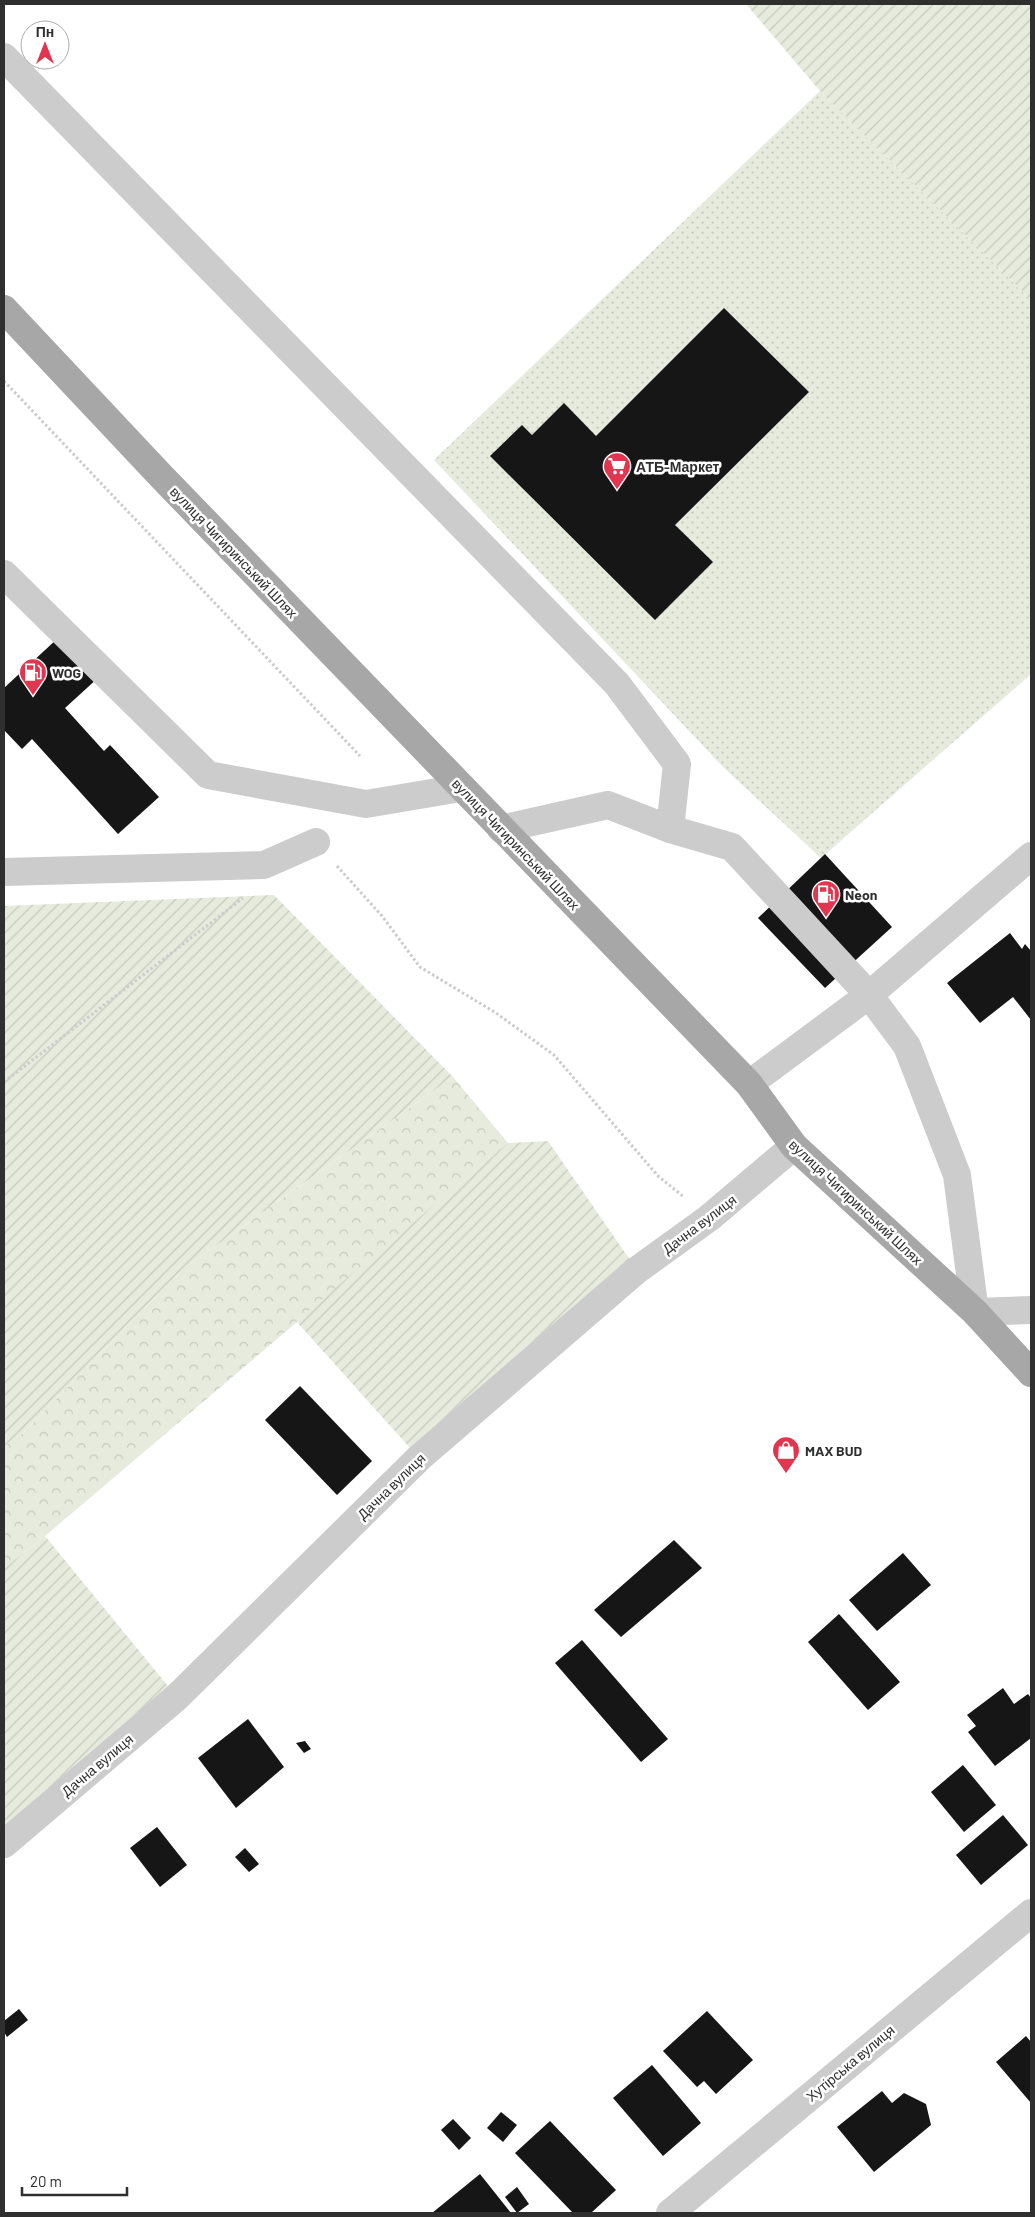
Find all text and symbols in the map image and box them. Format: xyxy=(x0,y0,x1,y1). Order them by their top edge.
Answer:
north arrow xyxy=(20,20,70,70)
text: Пн xyxy=(36,23,54,40)
supermarket icon: АТБ-Маркет xyxy=(602,451,632,490)
place label: АТБ-Маркет xyxy=(636,458,720,475)
street label: вулиця Чигиринський Шлях xyxy=(167,483,301,621)
fuel station icon: WOG xyxy=(18,657,48,696)
place label: WOG xyxy=(52,664,81,681)
street label: вулиця Чигиринський Шлях xyxy=(449,775,583,913)
fuel station icon: Neon xyxy=(811,879,841,918)
place label: Neon xyxy=(845,886,877,903)
street label: вулиця Чигиринський Шлях xyxy=(786,1136,926,1268)
street label: Дачна вулиця xyxy=(659,1191,739,1257)
shop icon: MAX BUD xyxy=(771,1435,801,1474)
place label: MAX BUD xyxy=(805,1442,863,1459)
street label: Дачна вулиця xyxy=(353,1449,429,1523)
street label: Дачна вулиця xyxy=(58,1730,136,1800)
street label: Хутірська вулиця xyxy=(802,2021,898,2105)
scale bar xyxy=(22,2164,128,2196)
text: 20 m xyxy=(30,2172,62,2190)

